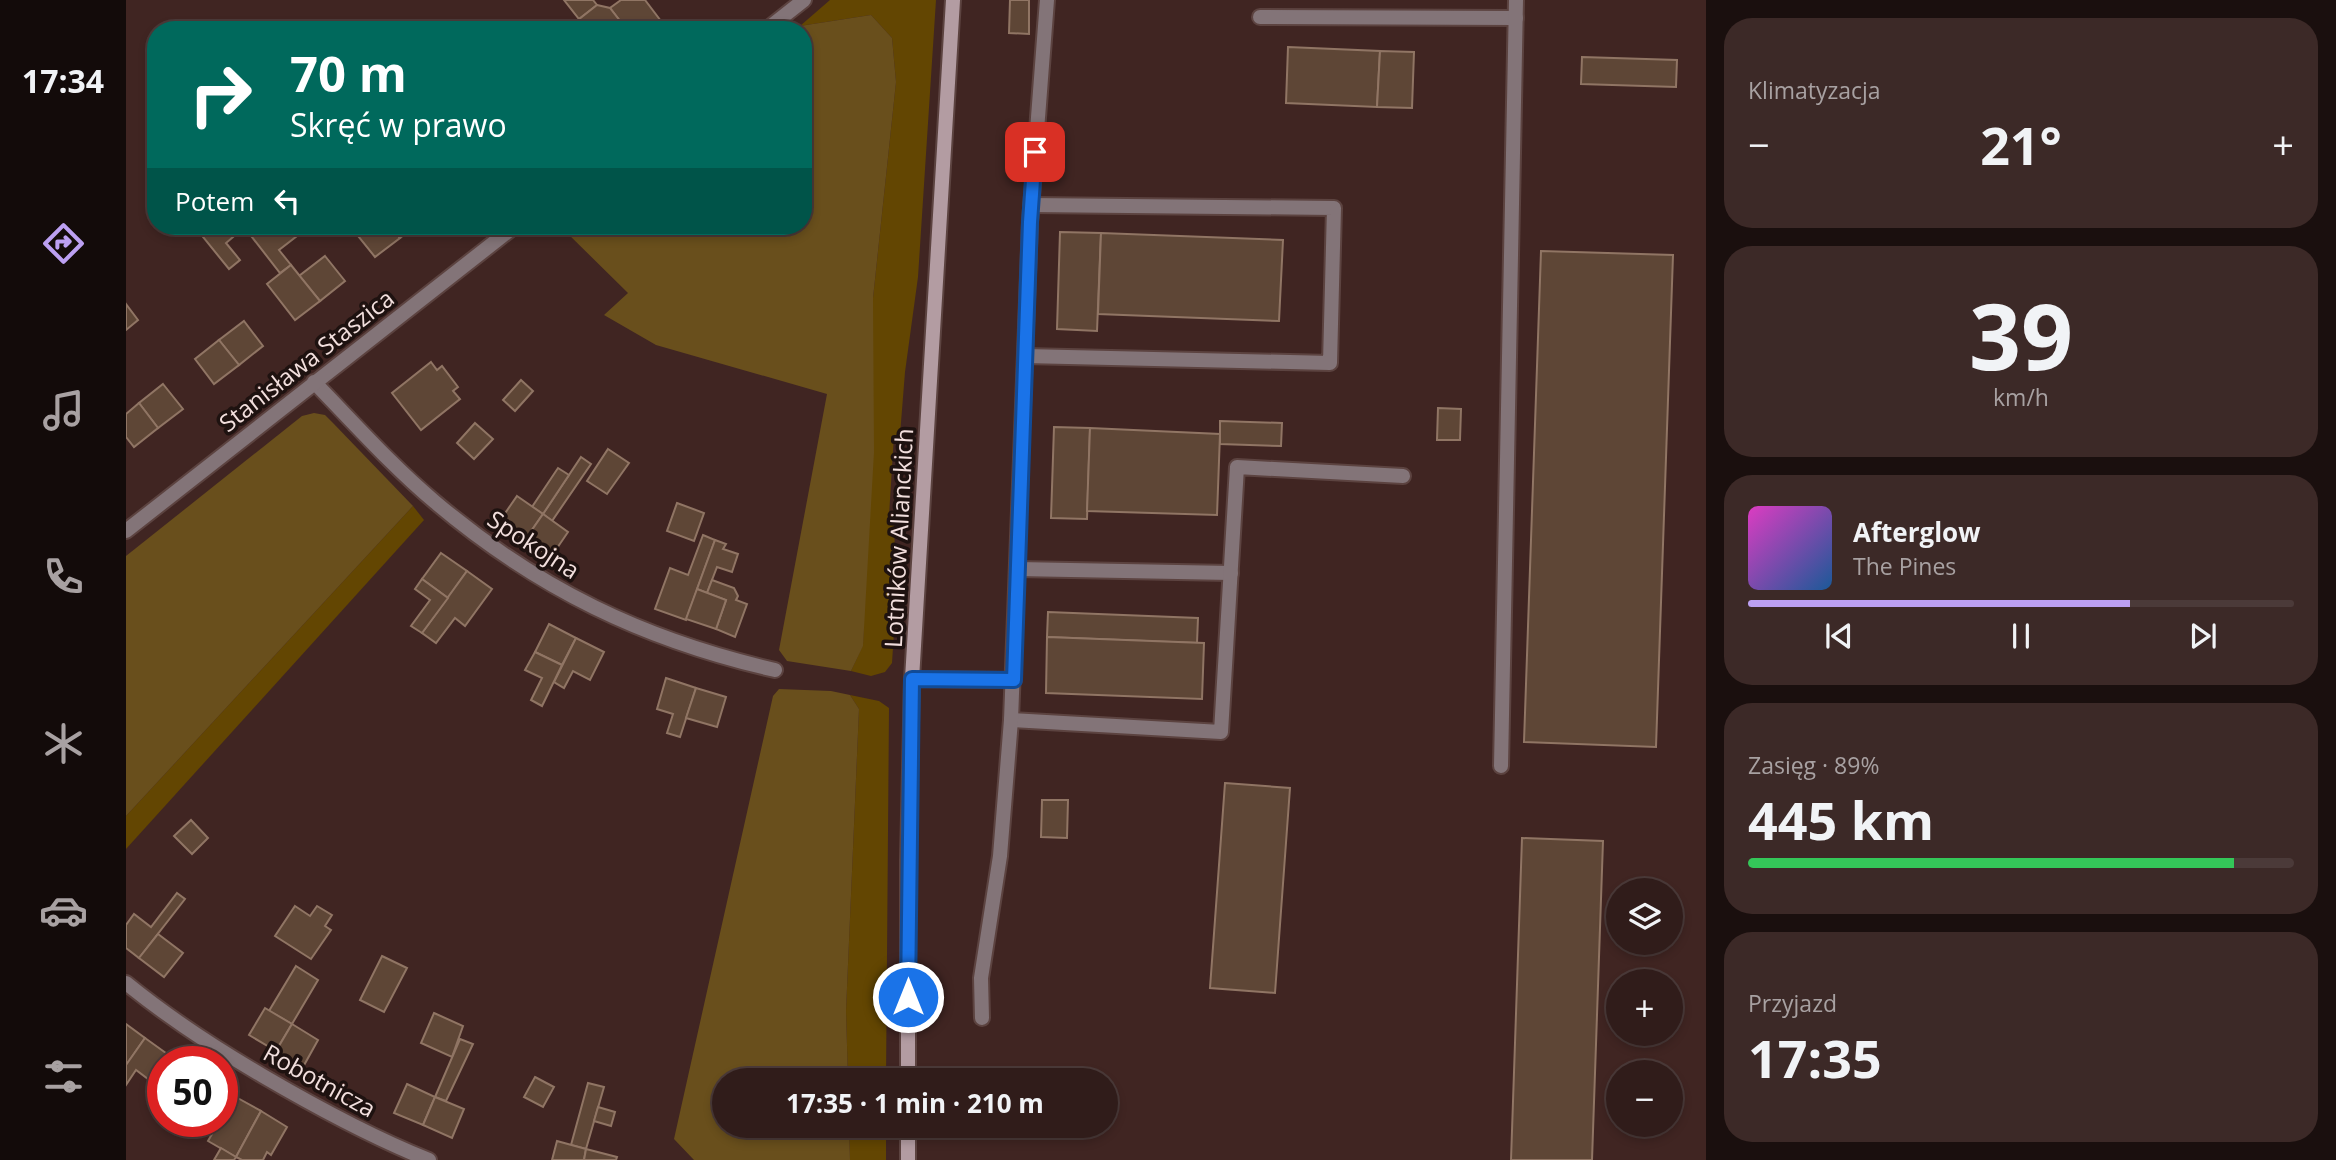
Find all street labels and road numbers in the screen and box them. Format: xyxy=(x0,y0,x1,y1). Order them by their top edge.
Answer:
street label: Stanisława Staszica xyxy=(212,281,400,439)
street label: Lotników Alianckich xyxy=(876,427,920,649)
street label: Spokojna xyxy=(482,502,586,586)
street label: Robotnicza xyxy=(258,1036,382,1124)

